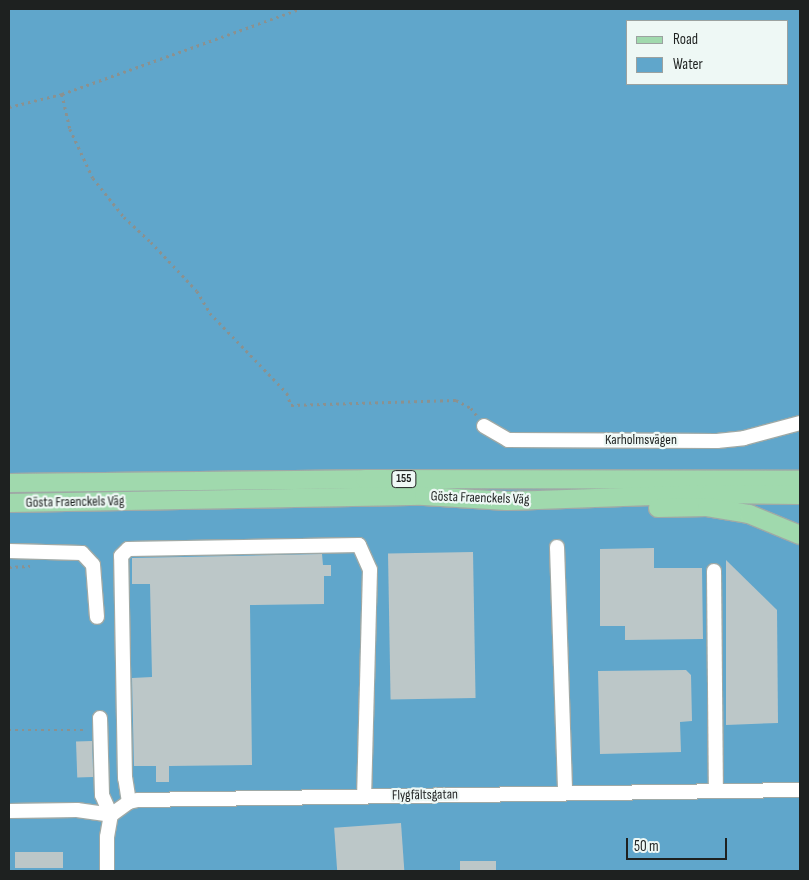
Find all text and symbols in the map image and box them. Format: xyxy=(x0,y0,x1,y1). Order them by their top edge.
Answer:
legend xyxy=(626,20,789,85)
text: Road xyxy=(673,30,698,49)
text: Water xyxy=(673,55,703,74)
street label: Karholmsvägen xyxy=(605,432,677,448)
road number: 155 xyxy=(390,469,418,488)
street label: Gösta Fraenckels Väg xyxy=(430,488,530,508)
street label: Gösta Fraenckels Väg xyxy=(25,493,125,511)
street label: Flygfältsgatan xyxy=(392,786,458,804)
scale bar xyxy=(629,828,730,860)
text: 50 m xyxy=(634,837,659,856)

